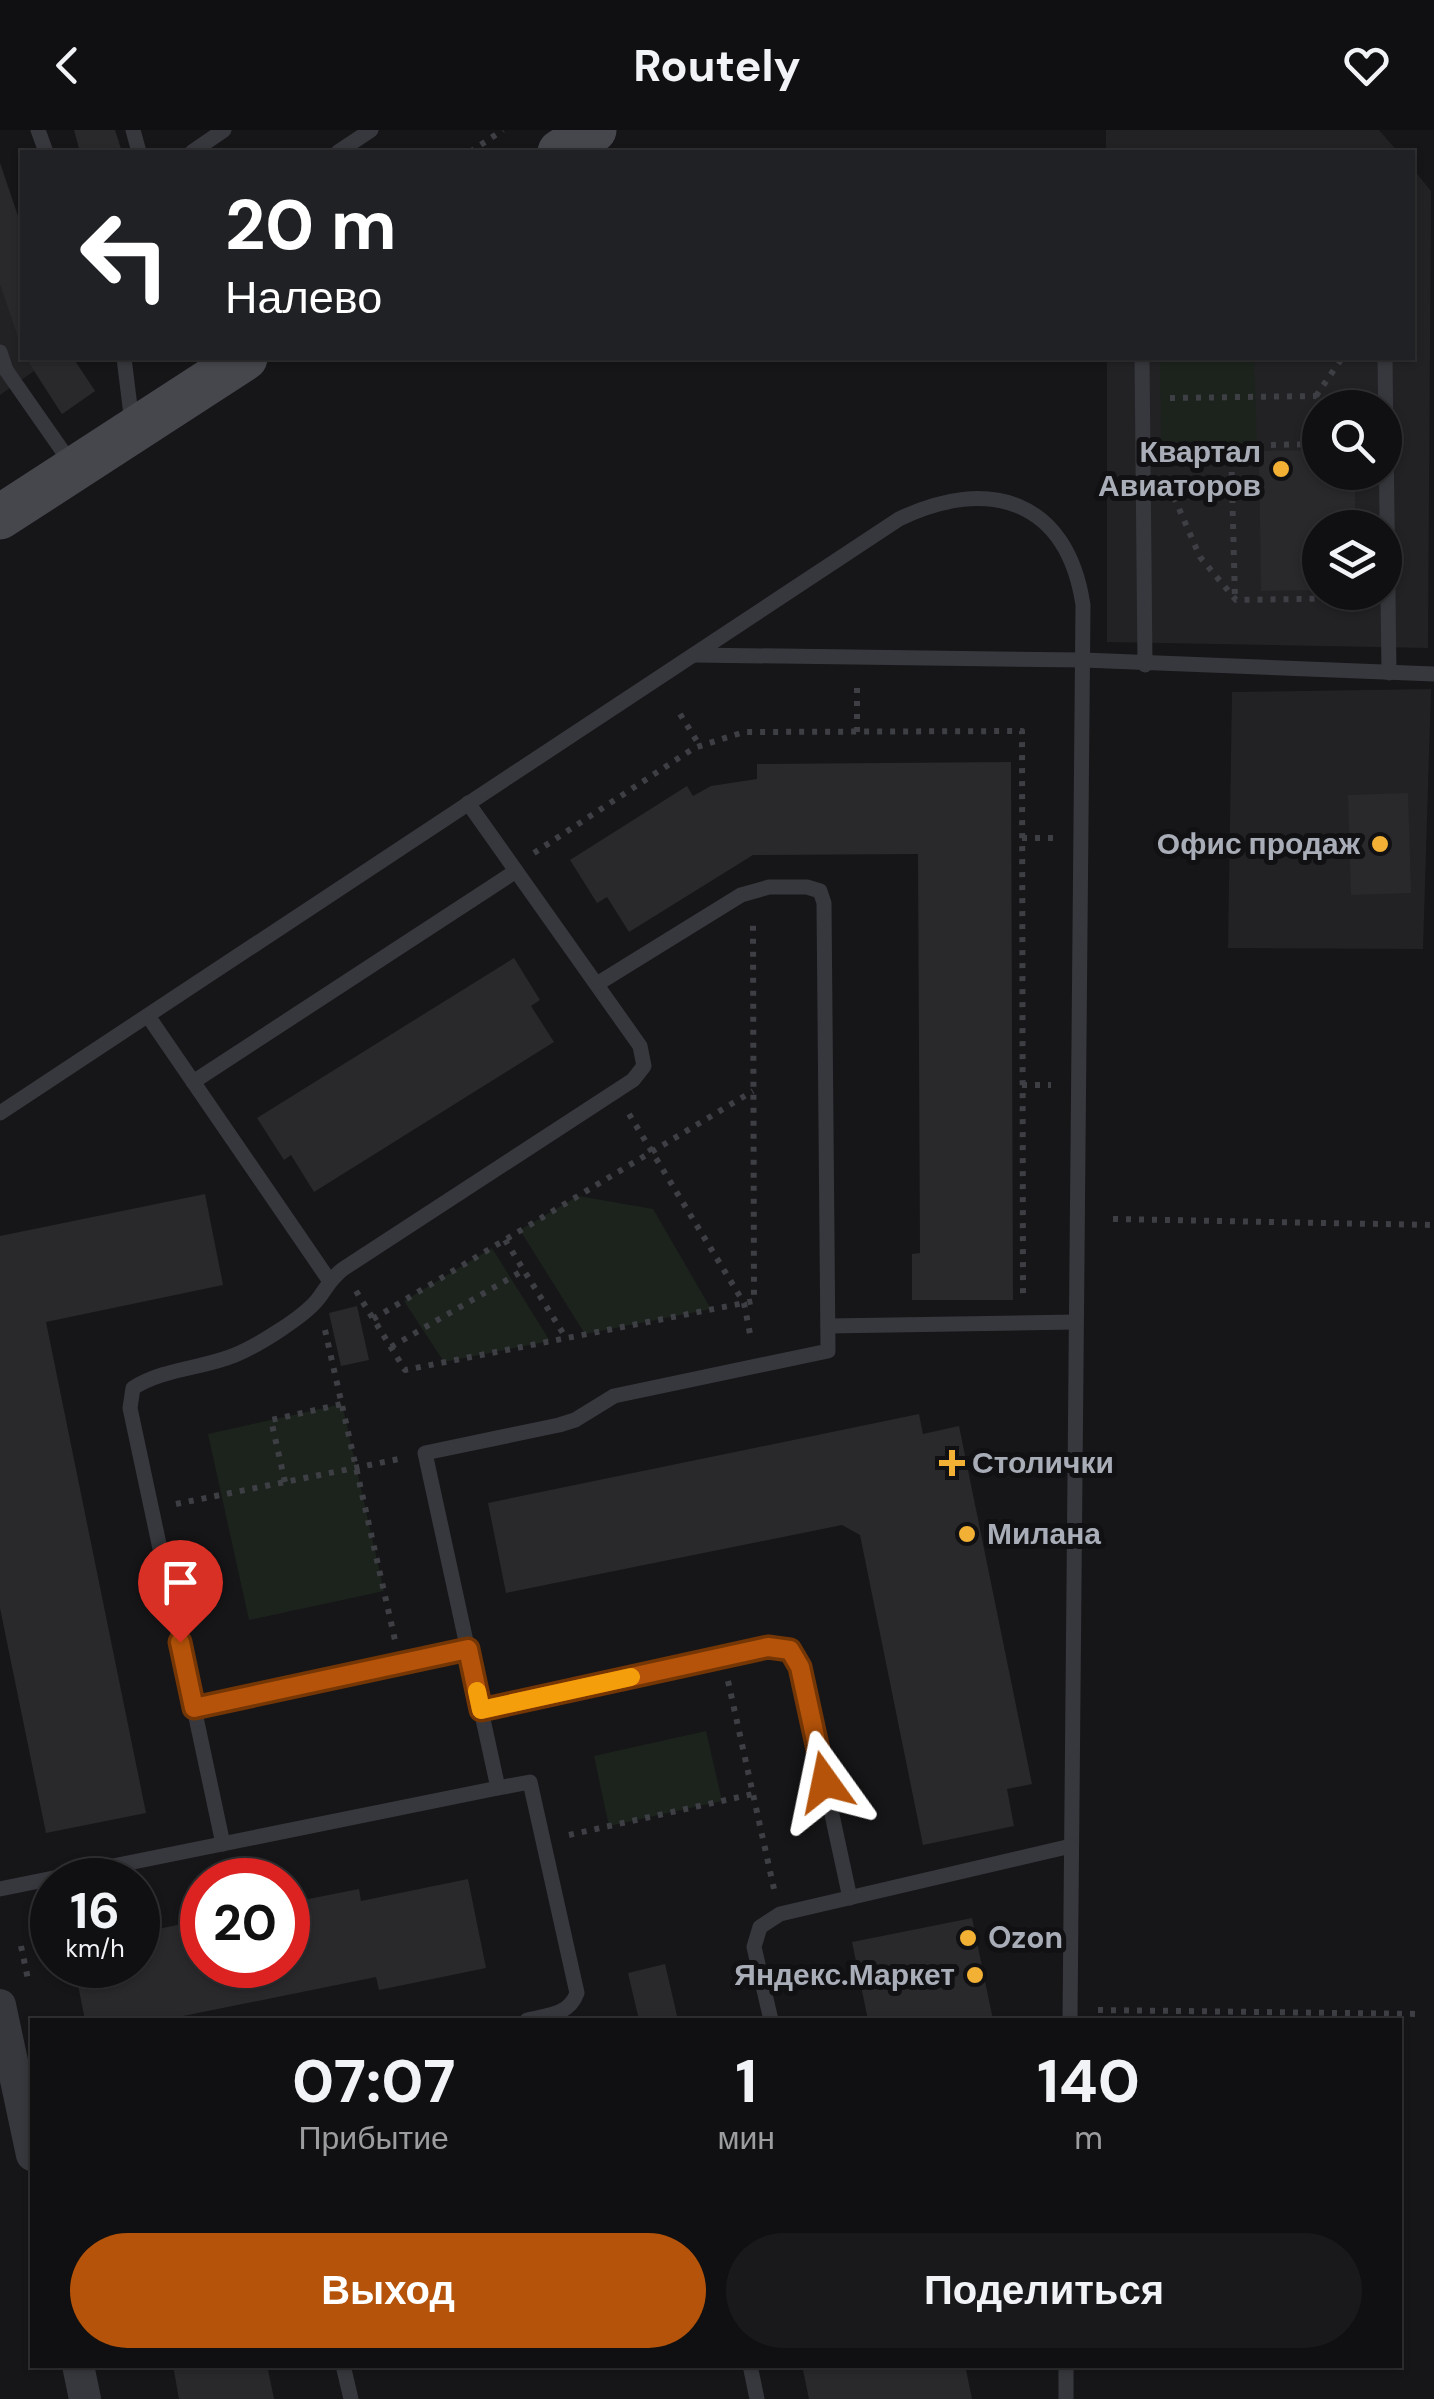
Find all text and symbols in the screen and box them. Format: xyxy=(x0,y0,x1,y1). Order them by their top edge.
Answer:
text: Routely xyxy=(633,36,801,95)
icon: back xyxy=(40,38,95,93)
icon: heart xyxy=(1339,38,1394,93)
text: 20 m xyxy=(225,180,397,271)
icon: left xyxy=(60,190,190,320)
text: Налево xyxy=(225,268,382,327)
map controls xyxy=(1302,390,1402,610)
button: search xyxy=(1302,390,1402,490)
place label: Квартал Авиаторов xyxy=(1098,432,1261,505)
marker: Квартал Авиаторов xyxy=(1270,458,1292,480)
button: layers xyxy=(1302,510,1402,610)
place label: Офис продаж xyxy=(1157,824,1361,863)
marker: Офис продаж xyxy=(1369,833,1391,855)
place label: Столички xyxy=(972,1443,1114,1482)
marker: Столички xyxy=(941,1452,963,1474)
place label: Милана xyxy=(987,1514,1101,1553)
marker: Милана xyxy=(956,1523,978,1545)
pin xyxy=(138,1540,223,1643)
icon: arrive xyxy=(153,1555,208,1610)
position arrow xyxy=(773,1730,877,1834)
speed limit sign: 20 xyxy=(180,1858,310,1988)
text: 16 xyxy=(70,1878,120,1944)
place label: Ozon xyxy=(988,1918,1063,1957)
marker: Ozon xyxy=(957,1927,979,1949)
text: km/h xyxy=(65,1932,125,1965)
place label: Яндекс.Маркет xyxy=(734,1955,955,1994)
marker: Яндекс.Маркет xyxy=(964,1964,986,1986)
text: 07:07 xyxy=(292,2042,455,2121)
text: 1 xyxy=(735,2042,757,2121)
text: 140 xyxy=(1037,2042,1140,2121)
text: Прибытие xyxy=(299,2117,449,2159)
text: мин xyxy=(717,2117,775,2159)
text: m xyxy=(1074,2117,1103,2159)
button: Выход xyxy=(70,2233,706,2348)
button: Поделиться xyxy=(726,2233,1362,2348)

